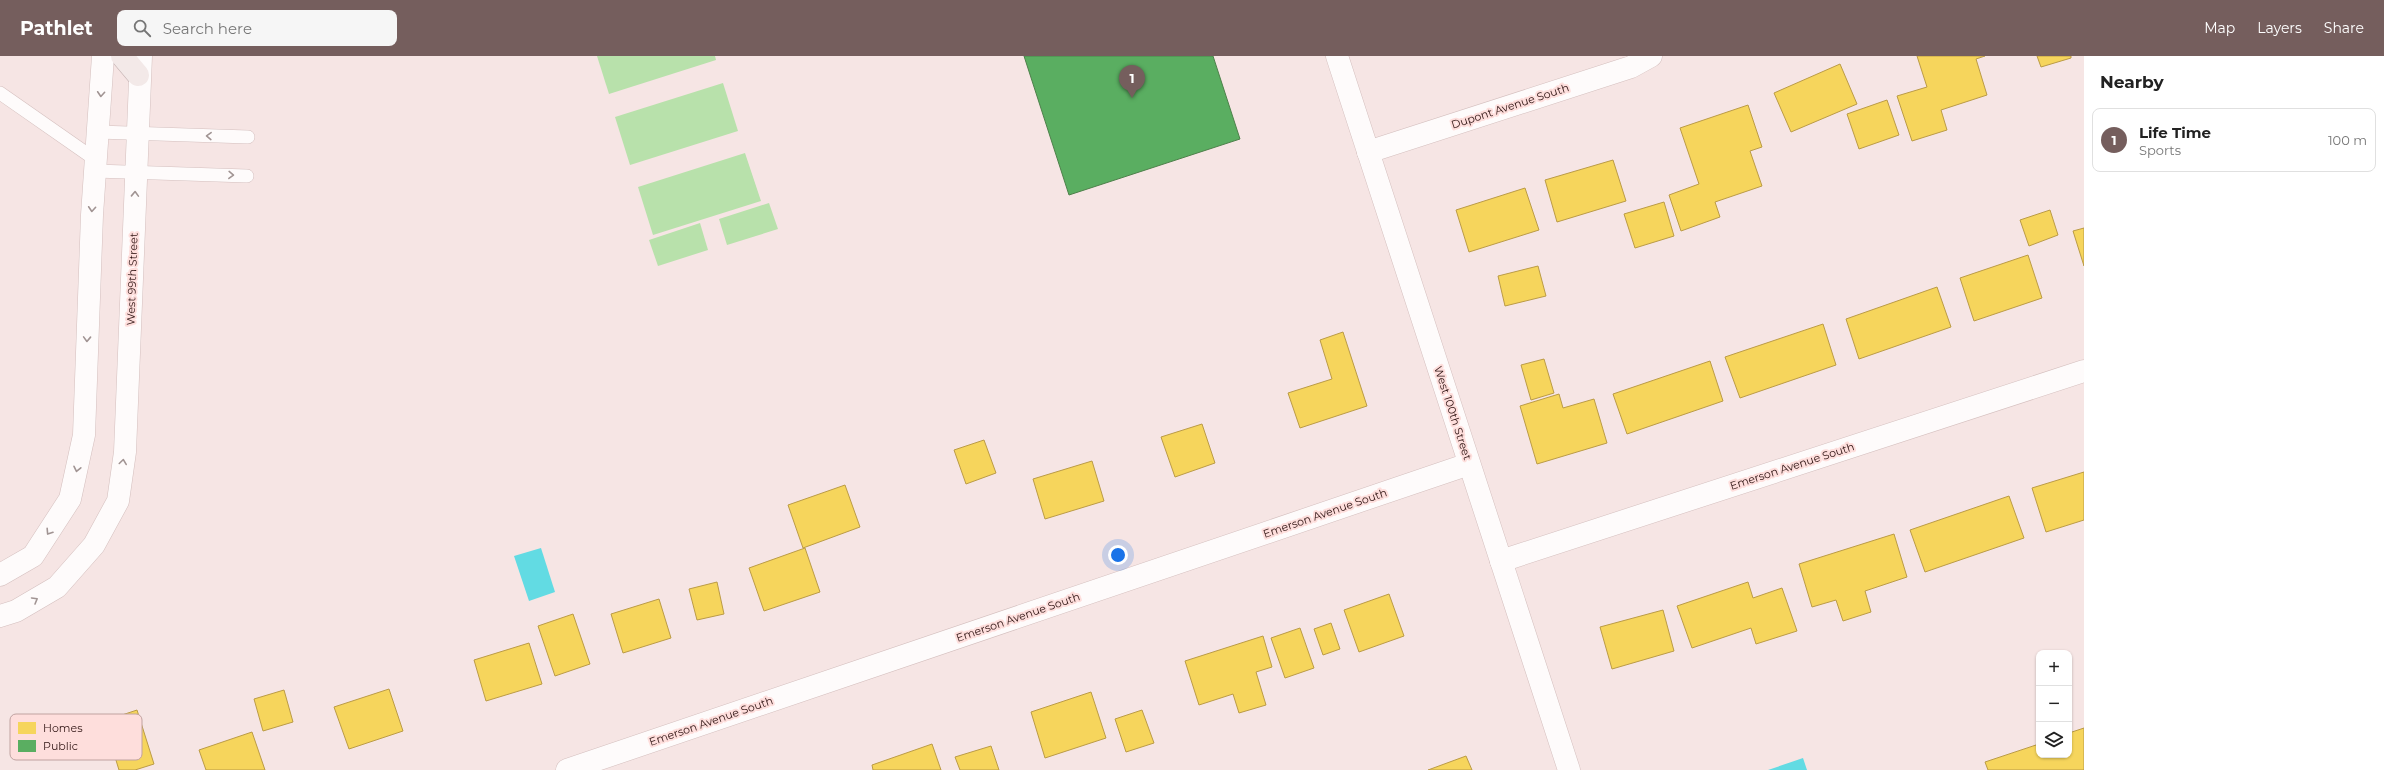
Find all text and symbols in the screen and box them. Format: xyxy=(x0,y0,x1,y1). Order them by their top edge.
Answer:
search box xyxy=(117,10,397,46)
text: Pathlet xyxy=(20,17,93,40)
icon: search xyxy=(131,17,153,39)
text: Search here xyxy=(163,19,252,38)
text: Map xyxy=(2204,19,2235,37)
text: Layers xyxy=(2257,19,2302,37)
text: Share xyxy=(2324,19,2364,37)
pin: 1 xyxy=(1119,65,1145,98)
text: Nearby xyxy=(2100,72,2164,92)
street label: Dupont Avenue South xyxy=(1449,80,1571,132)
one-way arrow xyxy=(96,91,105,97)
text: Life Time xyxy=(2139,123,2211,142)
one-way arrow xyxy=(206,131,212,140)
text: 1 xyxy=(2111,132,2117,148)
text: 100 m xyxy=(2328,132,2367,148)
text: Sports xyxy=(2139,142,2181,158)
one-way arrow xyxy=(228,171,234,180)
one-way arrow xyxy=(131,191,139,197)
one-way arrow xyxy=(88,206,97,212)
street label: West 99th Street xyxy=(123,232,141,325)
one-way arrow xyxy=(83,336,92,342)
street label: West 100th Street xyxy=(1431,364,1475,462)
street label: Emerson Avenue South xyxy=(1728,439,1856,493)
one-way arrow xyxy=(118,459,127,465)
one-way arrow xyxy=(73,465,81,472)
street label: Emerson Avenue South xyxy=(1261,485,1389,541)
one-way arrow xyxy=(46,528,54,535)
your location xyxy=(1108,545,1128,565)
street label: Emerson Avenue South xyxy=(954,589,1082,645)
one-way arrow xyxy=(31,598,38,605)
map controls xyxy=(2036,650,2072,758)
button: + xyxy=(2036,650,2072,686)
button: − xyxy=(2036,686,2072,722)
street label: Emerson Avenue South xyxy=(647,693,775,749)
legend xyxy=(10,714,142,760)
text: Homes xyxy=(43,721,83,735)
button: layers xyxy=(2036,722,2072,758)
text: Public xyxy=(43,739,78,753)

